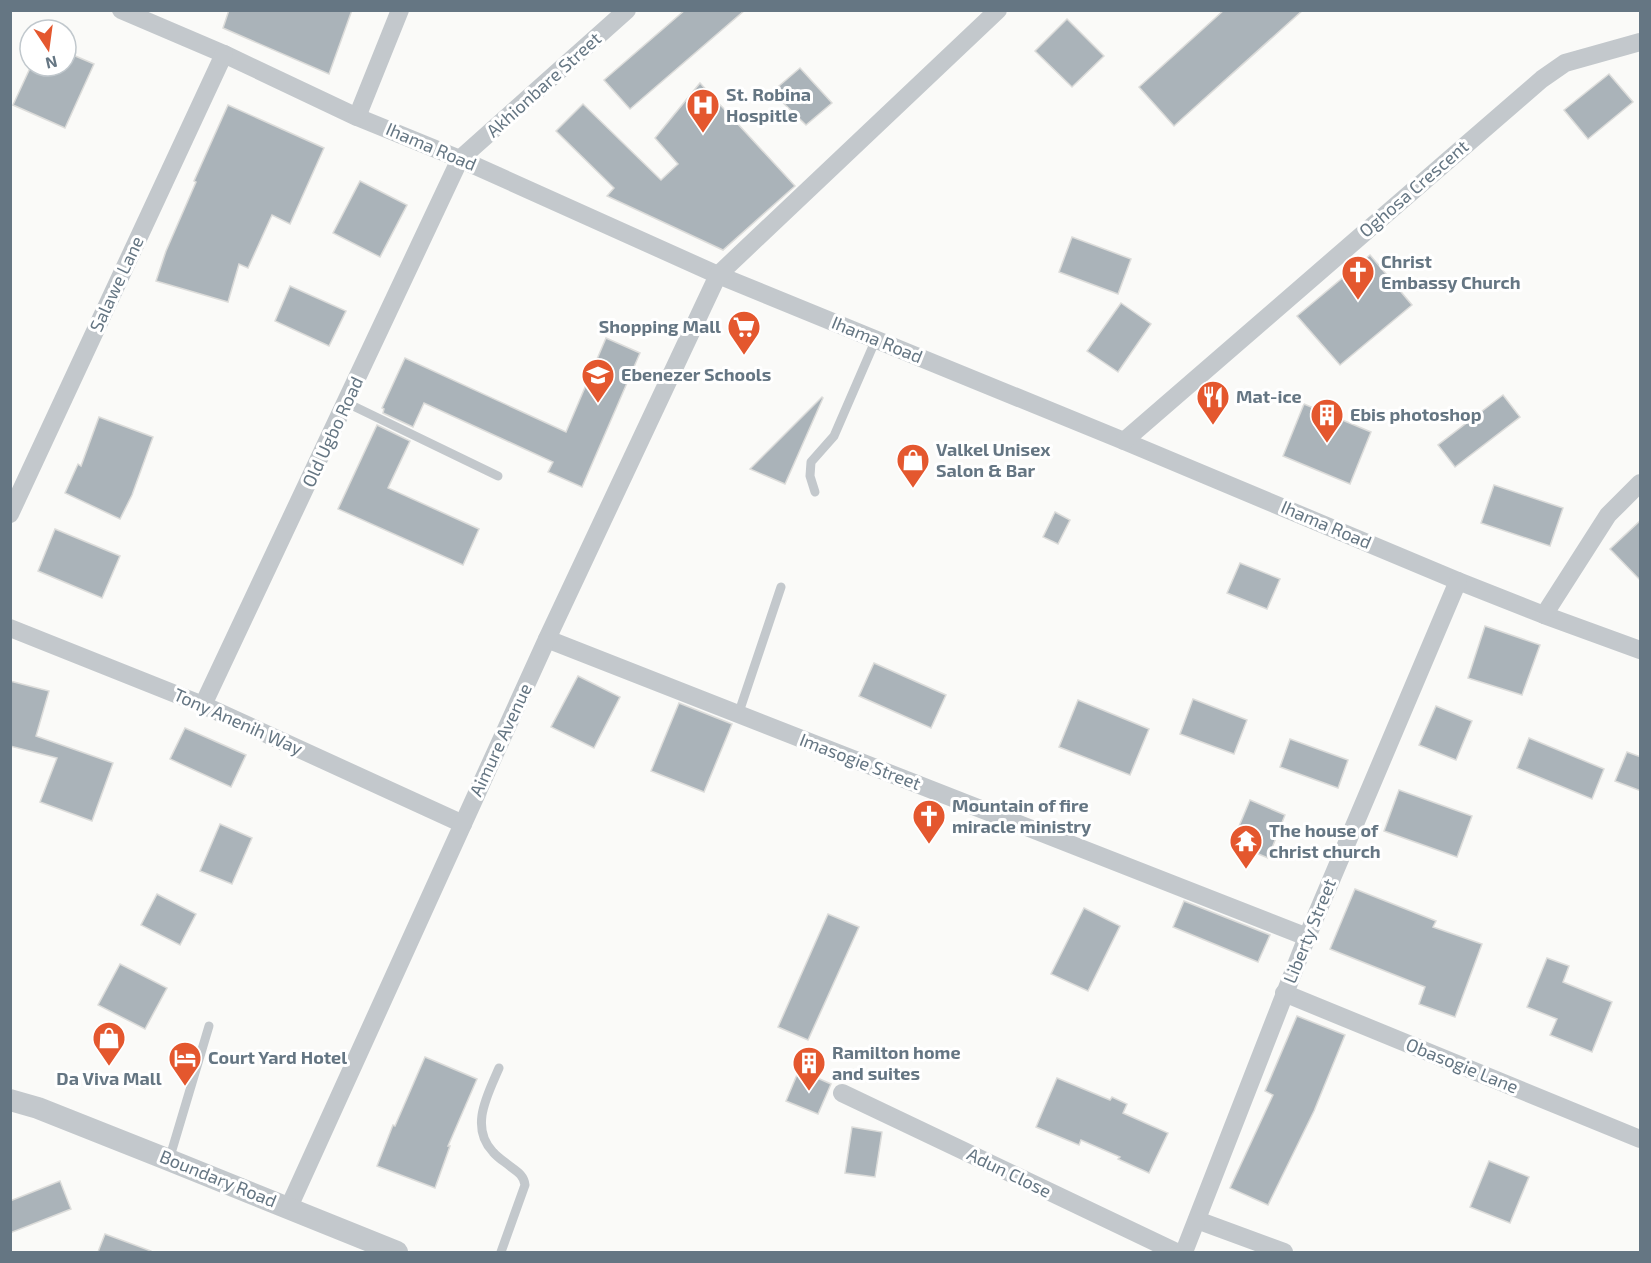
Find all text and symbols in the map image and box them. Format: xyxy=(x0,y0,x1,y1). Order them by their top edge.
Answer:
north arrow xyxy=(18,18,78,78)
street label: Akhionbare Street xyxy=(481,27,605,142)
text: N xyxy=(44,53,59,74)
place label: St. Robina Hospitle xyxy=(726,83,811,126)
hospital icon: St. Robina Hospitle xyxy=(685,87,721,134)
street label: Ihama Road xyxy=(383,117,480,175)
street label: Oghosa Crescent xyxy=(1354,135,1473,242)
street label: Salawe Lane xyxy=(84,232,148,335)
place label: Christ Embassy Church xyxy=(1381,250,1521,293)
church icon: Christ Embassy Church xyxy=(1340,254,1376,301)
supermarket icon: Shopping Mall xyxy=(726,309,762,356)
street label: Ihama Road xyxy=(829,311,926,367)
place label: Shopping Mall xyxy=(599,315,721,337)
school or university icon: Ebenezer Schools xyxy=(580,357,616,404)
place label: Ebenezer Schools xyxy=(621,363,771,385)
street label: Old Ugbo Road xyxy=(297,373,367,490)
restaurant icon: Mat-ice xyxy=(1195,379,1231,426)
place label: Mat-ice xyxy=(1236,385,1302,407)
building icon: Ebis photoshop xyxy=(1309,397,1345,444)
place label: Ebis photoshop xyxy=(1350,403,1482,425)
place label: Valkel Unisex Salon & Bar xyxy=(936,438,1051,481)
shop icon: Valkel Unisex Salon & Bar xyxy=(895,442,931,489)
street label: Ihama Road xyxy=(1278,495,1375,553)
street label: Aimure Avenue xyxy=(464,680,536,800)
street label: Tony Anenih Way xyxy=(171,683,307,760)
street label: Imasogie Street xyxy=(797,728,924,794)
place label: Mountain of fire miracle ministry xyxy=(952,794,1092,837)
church icon: Mountain of fire miracle ministry xyxy=(911,798,947,845)
place label: The house of christ church xyxy=(1269,819,1381,862)
temple icon: The house of christ church xyxy=(1228,823,1264,870)
street label: Liberty Street xyxy=(1278,875,1340,986)
shop icon: Da Viva Mall xyxy=(91,1020,127,1067)
street label: Obasogie Lane xyxy=(1403,1033,1522,1098)
hotel icon: Court Yard Hotel xyxy=(167,1040,203,1087)
place label: Ramilton home and suites xyxy=(832,1041,961,1084)
building icon: Ramilton home and suites xyxy=(791,1045,827,1092)
place label: Court Yard Hotel xyxy=(208,1046,347,1068)
place label: Da Viva Mall xyxy=(56,1067,162,1089)
street label: Adun Close xyxy=(964,1142,1055,1202)
street label: Boundary Road xyxy=(157,1145,280,1212)

